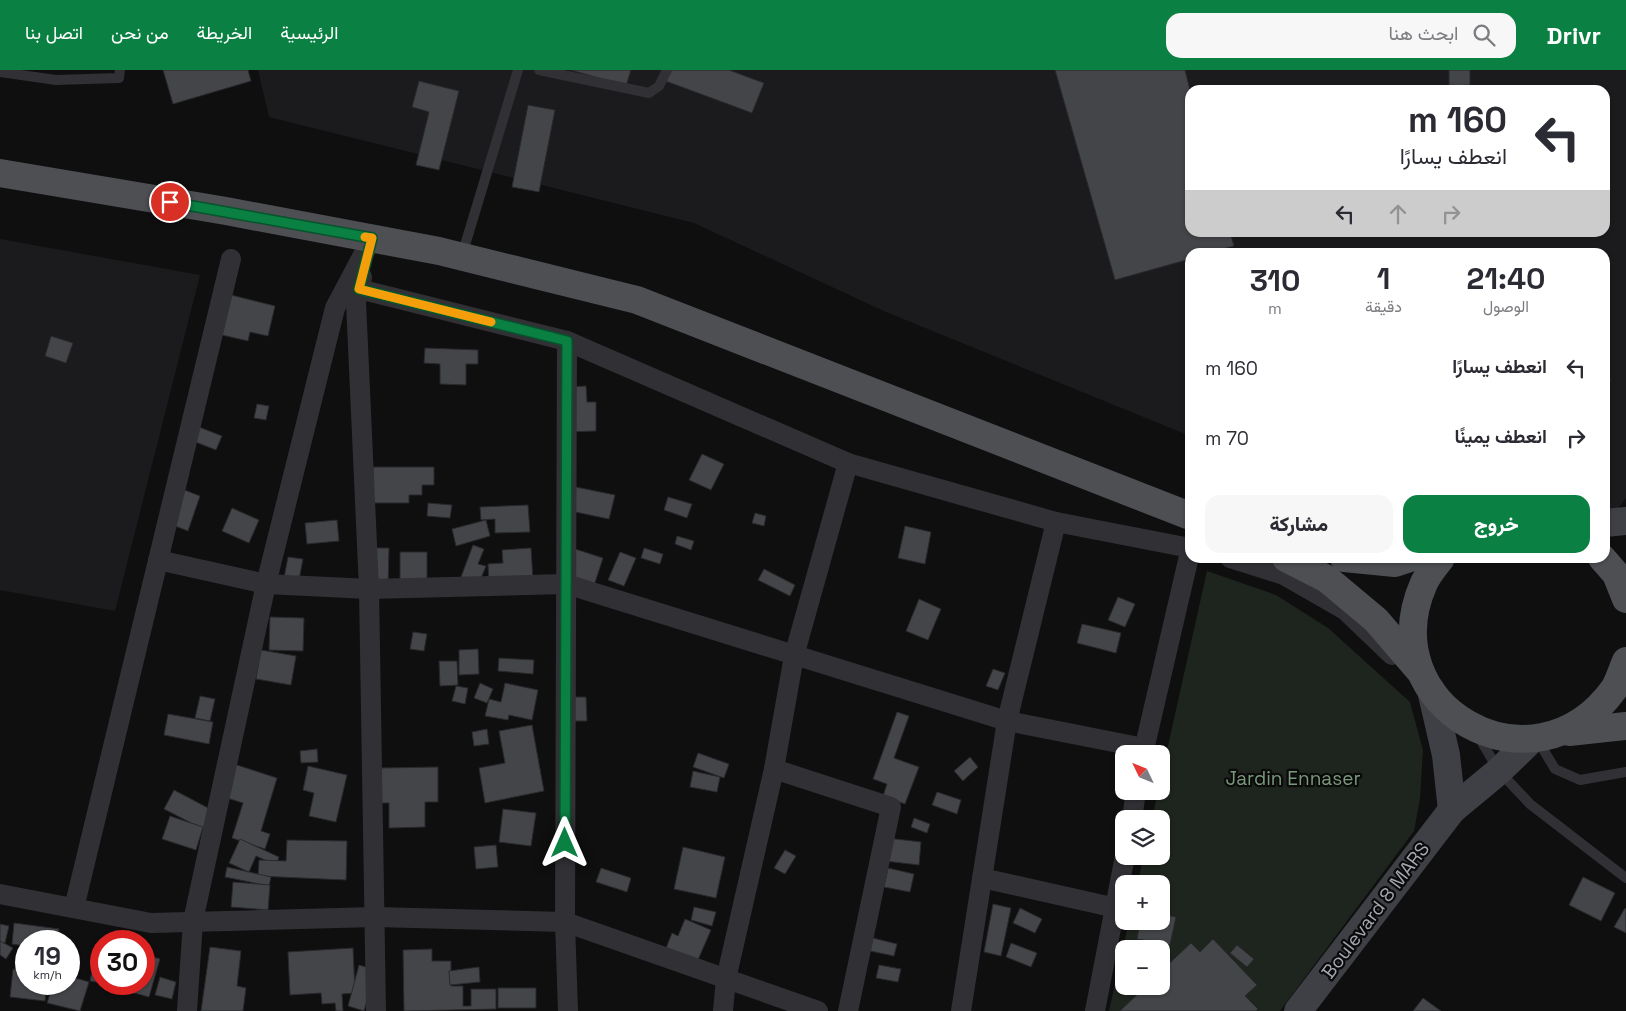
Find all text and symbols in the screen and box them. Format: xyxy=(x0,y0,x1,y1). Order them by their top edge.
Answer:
search box xyxy=(1166,13,1516,58)
text: Drivr xyxy=(1546,20,1601,51)
text: اتصل بنا xyxy=(25,21,83,44)
text: من نحن xyxy=(111,21,169,44)
text: الخريطة xyxy=(197,21,252,44)
text: الرئيسية xyxy=(280,21,338,44)
text: ابحث هنا xyxy=(1388,21,1458,46)
icon: search xyxy=(1470,21,1498,49)
text: 160 m xyxy=(1408,98,1507,142)
icon: left xyxy=(1525,105,1590,170)
text: انعطف يسارًا xyxy=(1400,142,1507,170)
pin xyxy=(149,181,191,223)
icon: arrive xyxy=(156,188,184,216)
icon: left xyxy=(1331,200,1359,228)
icon: ahead xyxy=(1384,200,1412,228)
icon: right xyxy=(1437,200,1465,228)
text: 1 xyxy=(1377,259,1390,298)
text: 21:40 xyxy=(1467,259,1545,298)
text: 310 xyxy=(1250,261,1300,300)
text: دقيقة xyxy=(1365,296,1402,317)
text: الوصول xyxy=(1483,296,1529,317)
text: m xyxy=(1268,298,1282,319)
text: انعطف يسارًا xyxy=(1452,354,1547,379)
icon: left xyxy=(1562,354,1590,382)
text: 160 m xyxy=(1205,356,1258,381)
text: انعطف يمينًا xyxy=(1455,424,1547,449)
icon: right xyxy=(1562,424,1590,452)
text: 70 m xyxy=(1205,426,1249,451)
button: مشاركة xyxy=(1205,495,1393,553)
button: خروج xyxy=(1403,495,1590,553)
north arrow xyxy=(1115,745,1170,800)
map controls xyxy=(1115,745,1170,995)
park label: Jardin Ennaser xyxy=(1225,766,1361,791)
button: layers xyxy=(1115,810,1170,865)
position arrow xyxy=(538,816,590,868)
street label: Boulevard 8 MARS xyxy=(1316,837,1435,984)
button: + xyxy=(1115,875,1170,930)
speed limit sign: 30 xyxy=(90,930,155,995)
text: 19 xyxy=(34,940,61,972)
button: − xyxy=(1115,940,1170,995)
text: km/h xyxy=(33,967,62,983)

